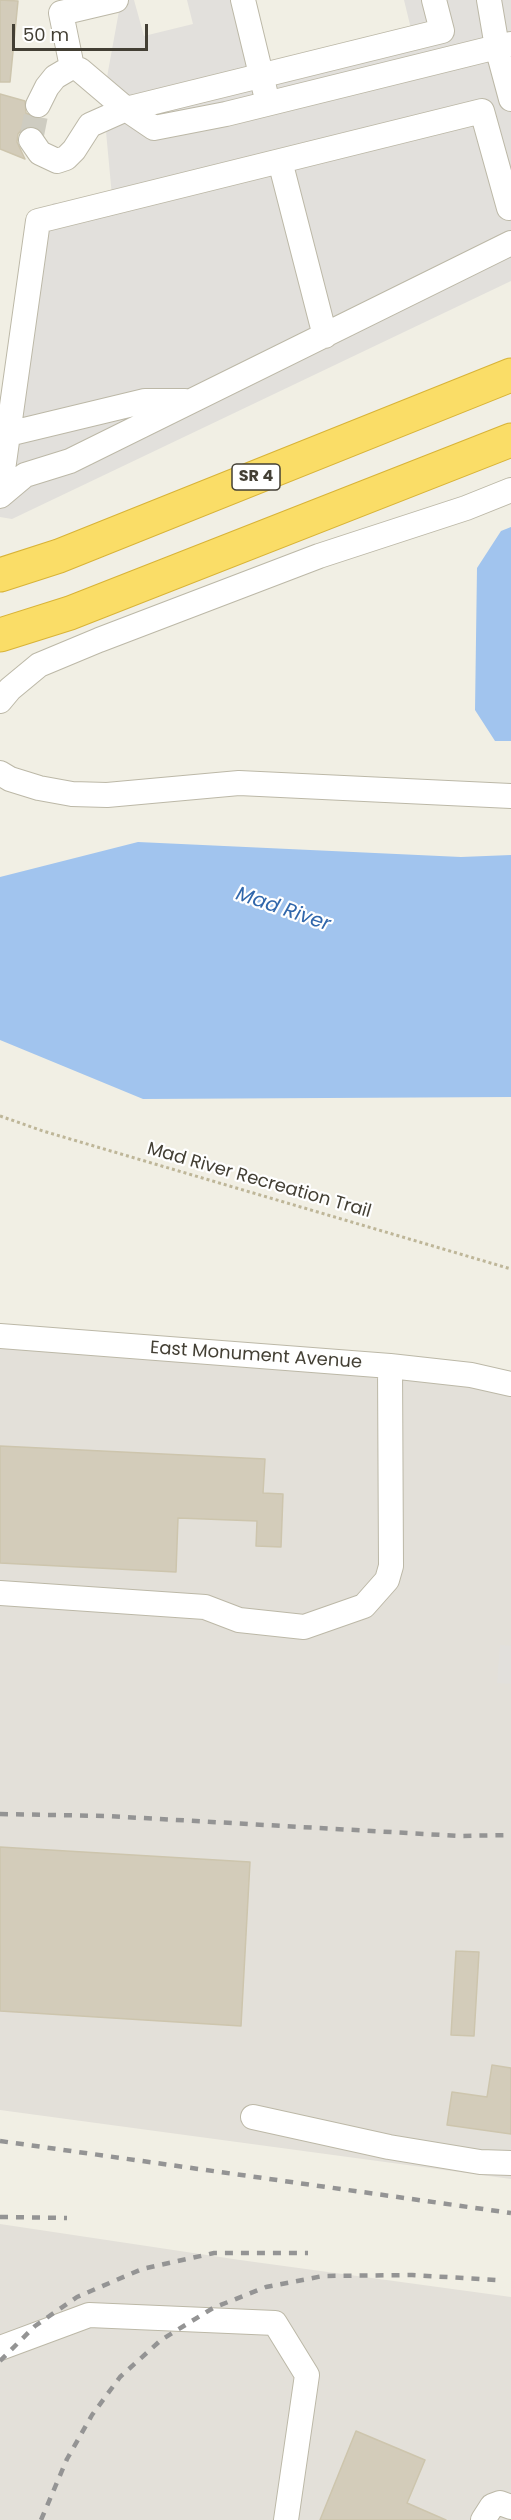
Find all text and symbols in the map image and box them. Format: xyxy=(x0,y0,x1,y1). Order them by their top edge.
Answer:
scale bar xyxy=(15,12,152,50)
text: 50 m xyxy=(23,22,69,47)
road number: SR 4 xyxy=(232,464,280,490)
water label: Mad River xyxy=(233,883,333,937)
street label: Mad River Recreation Trail xyxy=(144,1139,374,1223)
street label: East Monument Avenue xyxy=(149,1338,363,1374)

